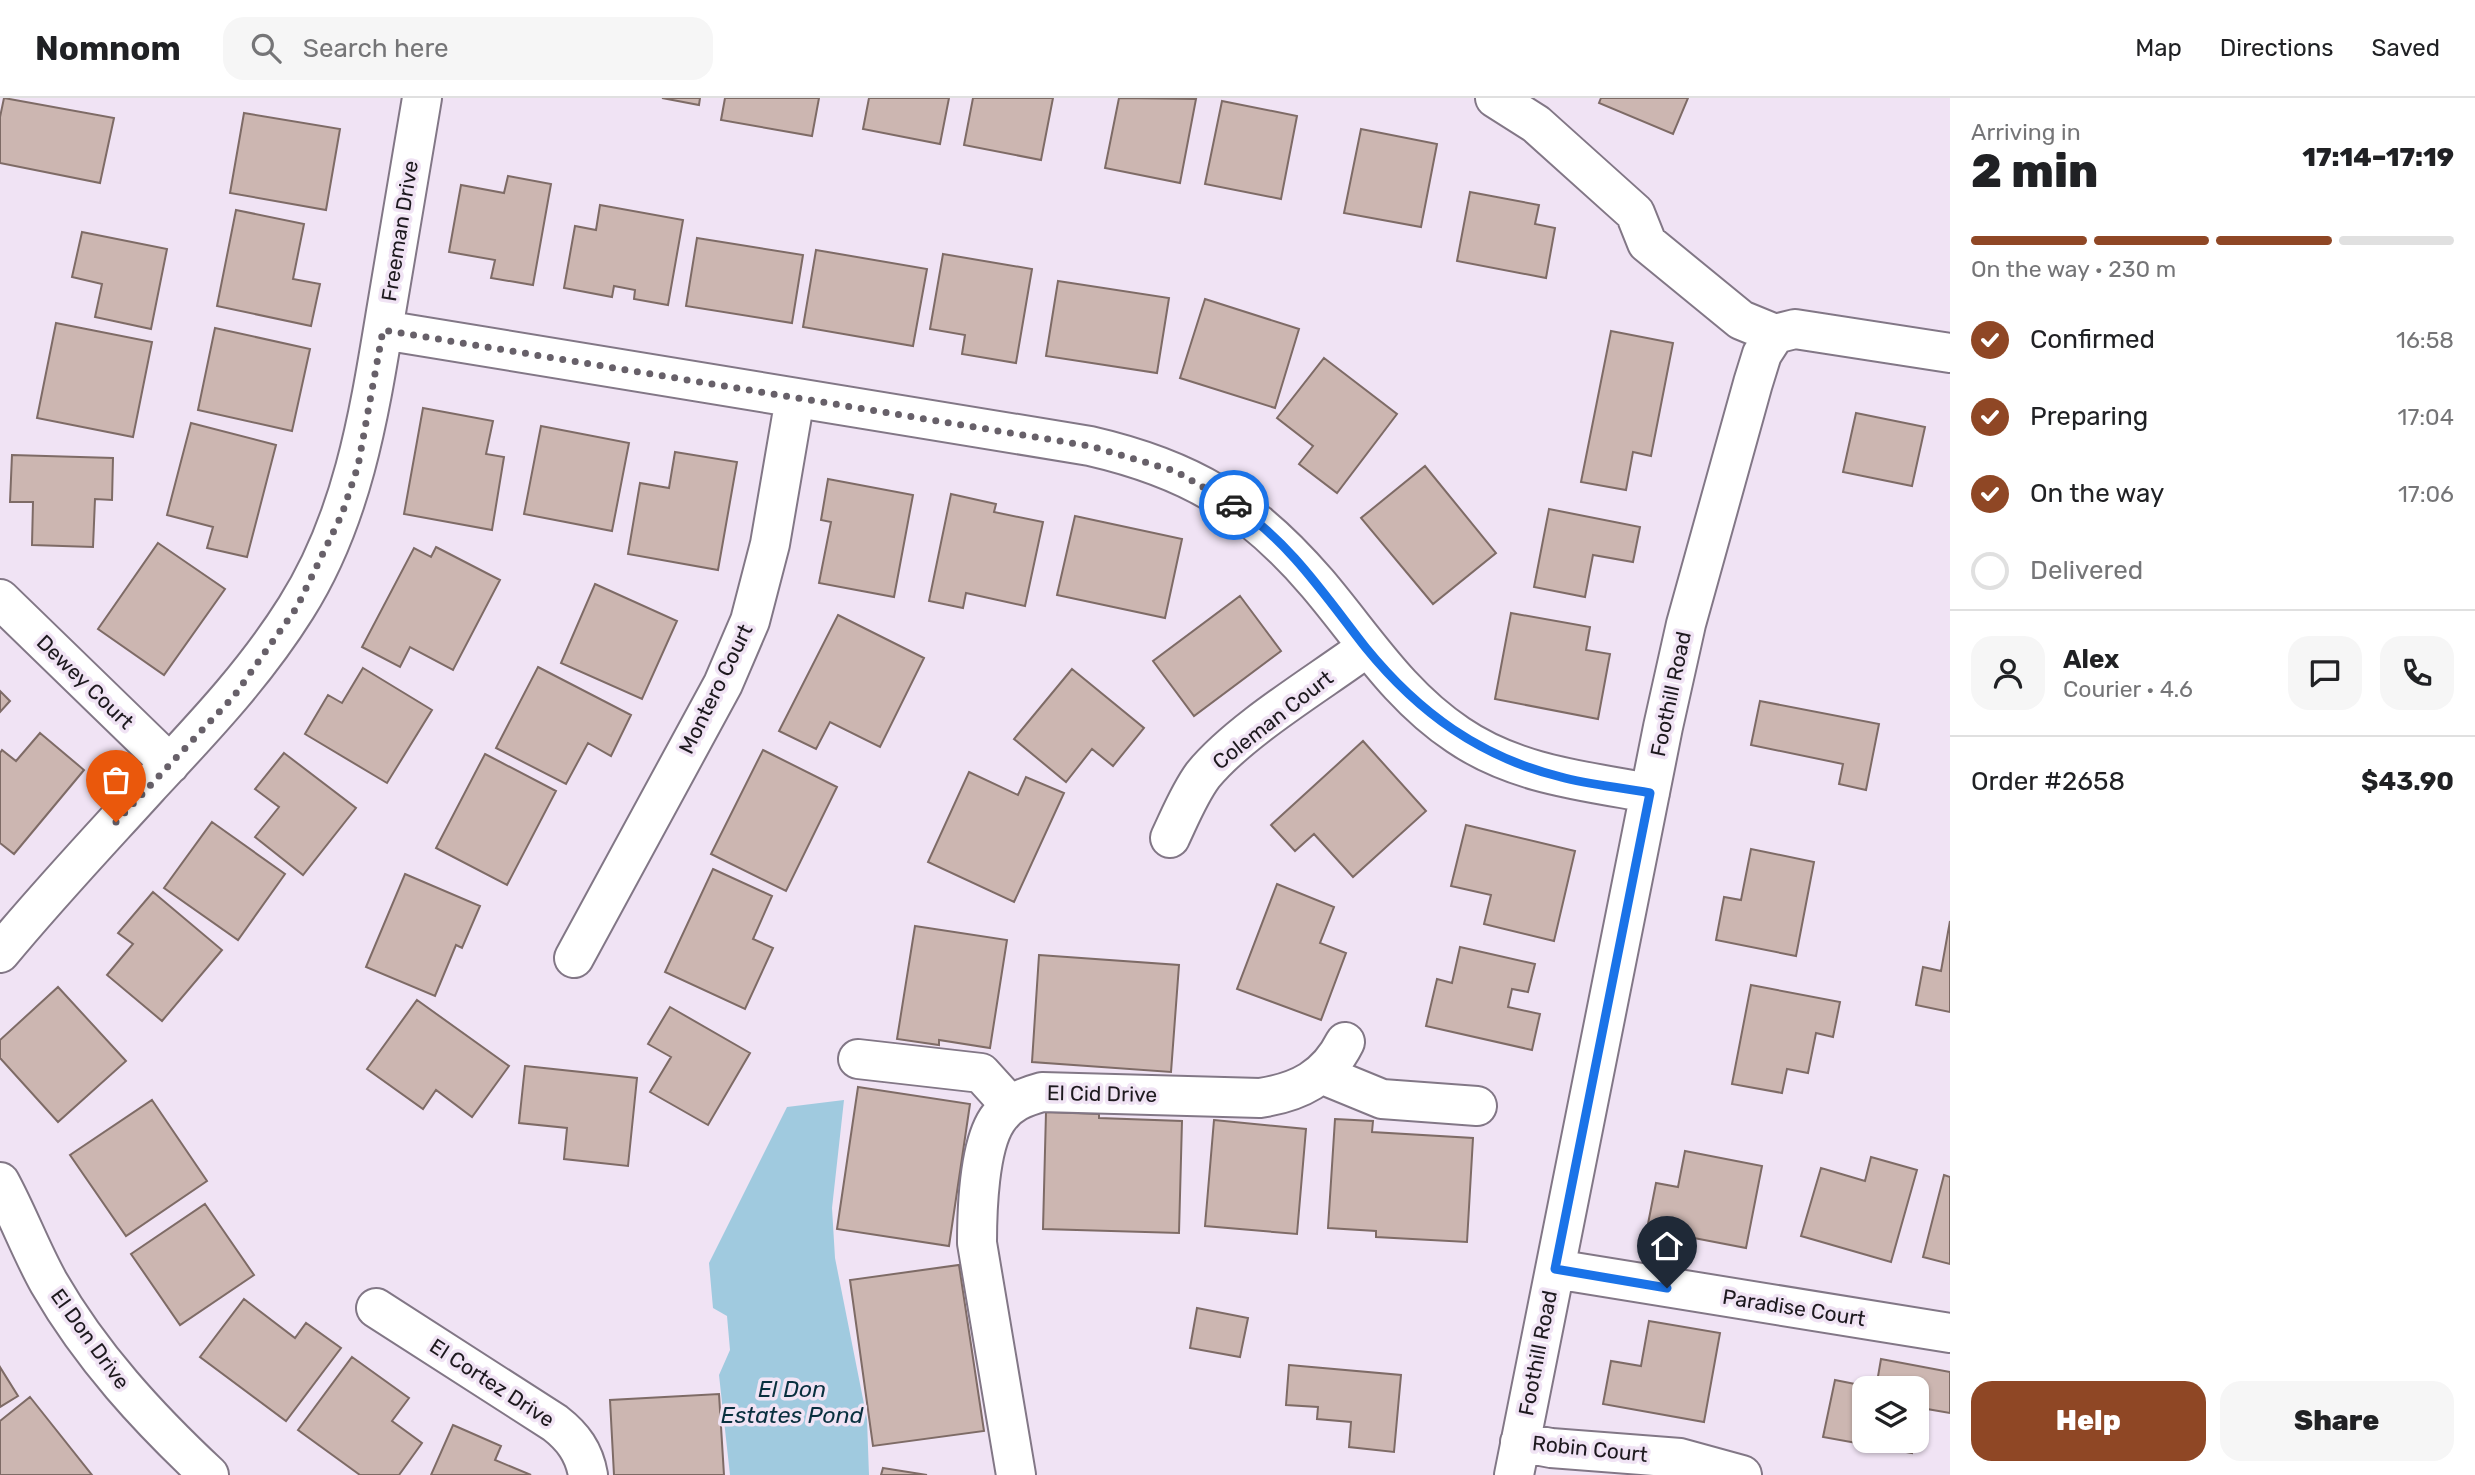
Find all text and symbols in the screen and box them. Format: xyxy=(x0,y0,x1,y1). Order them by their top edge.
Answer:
search box xyxy=(223,17,713,80)
text: Nomnom xyxy=(35,29,181,68)
icon: search xyxy=(247,29,285,67)
text: Search here xyxy=(303,33,449,64)
text: Map xyxy=(2135,34,2182,62)
text: Directions xyxy=(2220,34,2333,62)
text: Saved xyxy=(2371,34,2440,62)
text: Arriving in xyxy=(1971,118,2081,146)
text: 17:14–17:19 xyxy=(2302,142,2454,173)
text: 2 min xyxy=(1971,144,2098,199)
street label: Freeman Drive xyxy=(376,159,423,303)
text: On the way · 230 m xyxy=(1971,255,2176,283)
icon: check xyxy=(1971,321,2009,359)
text: Confirmed xyxy=(2030,324,2155,355)
text: 16:58 xyxy=(2396,326,2454,354)
icon: check xyxy=(1971,398,2009,436)
text: Preparing xyxy=(2030,401,2148,432)
text: 17:04 xyxy=(2398,403,2454,431)
courier xyxy=(1199,470,1269,540)
icon: check xyxy=(1971,475,2009,513)
text: On the way xyxy=(2030,478,2164,509)
text: 17:06 xyxy=(2398,480,2454,508)
icon: car xyxy=(1215,486,1253,524)
text: Delivered xyxy=(2030,555,2143,586)
street label: Montero Court xyxy=(673,620,758,758)
street label: Dewey Court xyxy=(32,629,139,734)
street label: Foothill Road xyxy=(1645,629,1696,759)
button: person xyxy=(1971,636,2045,710)
button: chat xyxy=(2288,636,2362,710)
button: phone xyxy=(2380,636,2454,710)
text: Alex xyxy=(2063,644,2119,675)
street label: Coleman Court xyxy=(1208,665,1338,774)
text: Courier · 4.6 xyxy=(2063,675,2193,703)
pin xyxy=(86,750,146,822)
icon: bag xyxy=(97,761,135,799)
text: Order #2658 xyxy=(1971,766,2125,797)
text: $43.90 xyxy=(2361,766,2454,797)
street label: El Cid Drive xyxy=(1047,1080,1157,1107)
pin xyxy=(1637,1216,1697,1288)
icon: home xyxy=(1648,1227,1686,1265)
street label: El Don Drive xyxy=(46,1284,135,1394)
street label: Paradise Court xyxy=(1721,1284,1867,1331)
street label: Foothill Road xyxy=(1513,1288,1562,1418)
street label: El Cortez Drive xyxy=(425,1333,559,1432)
water label: El Don Estates Pond xyxy=(721,1375,864,1429)
map controls xyxy=(1852,1376,1929,1453)
button: layers xyxy=(1852,1376,1929,1453)
button: Help xyxy=(1971,1381,2206,1461)
button: Share xyxy=(2220,1381,2454,1461)
street label: Robin Court xyxy=(1531,1430,1649,1467)

